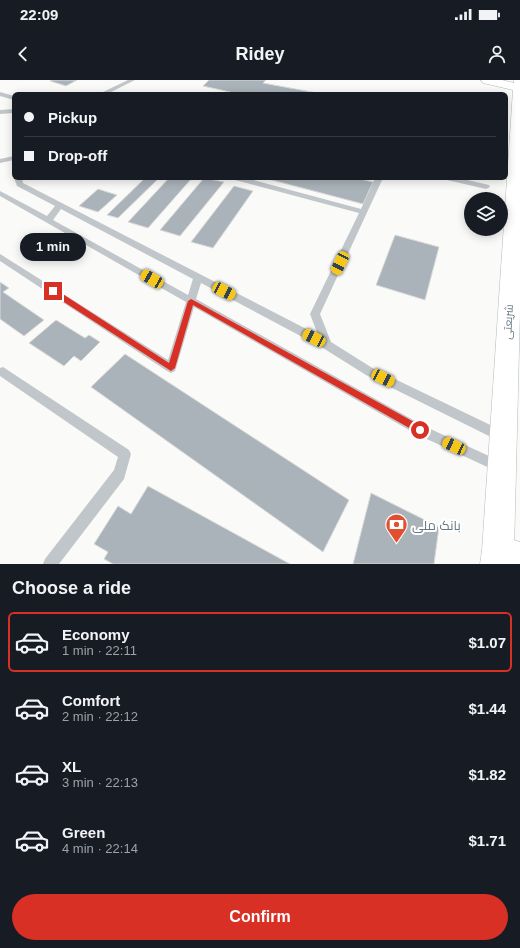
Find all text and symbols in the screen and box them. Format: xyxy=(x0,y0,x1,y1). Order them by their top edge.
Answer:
text: 22:09 xyxy=(20,6,58,23)
icon: back xyxy=(12,43,34,65)
icon: person xyxy=(486,43,508,65)
text: Ridey xyxy=(235,44,285,64)
text: Pickup xyxy=(48,109,97,126)
text: Drop-off xyxy=(48,147,107,164)
map controls xyxy=(464,192,508,236)
button: layers xyxy=(464,192,508,236)
callout: 1 min xyxy=(20,233,86,261)
text: 1 min xyxy=(36,239,70,254)
car xyxy=(329,250,351,276)
car xyxy=(139,268,165,290)
car xyxy=(211,280,237,302)
route end xyxy=(44,282,62,300)
street label: شریعتی xyxy=(501,304,516,340)
car xyxy=(301,327,327,349)
car xyxy=(370,367,396,389)
route start xyxy=(411,421,429,439)
car xyxy=(441,435,467,457)
bank icon: بانک ملی xyxy=(384,512,410,545)
place label: بانک ملی xyxy=(412,518,461,533)
text: Choose a ride xyxy=(12,578,131,598)
icon: car xyxy=(14,624,50,660)
text: Economy xyxy=(62,626,130,643)
text: $1.07 xyxy=(468,634,506,651)
text: 1 min · 22:11 xyxy=(62,643,137,658)
icon: car xyxy=(14,690,50,726)
text: Comfort xyxy=(62,692,120,709)
text: $1.44 xyxy=(468,700,506,717)
text: 2 min · 22:12 xyxy=(62,709,138,724)
icon: car xyxy=(14,756,50,792)
text: XL xyxy=(62,758,81,775)
text: $1.82 xyxy=(468,766,506,783)
text: 3 min · 22:13 xyxy=(62,775,138,790)
icon: car xyxy=(14,822,50,858)
text: Green xyxy=(62,824,105,841)
text: $1.71 xyxy=(468,832,506,849)
text: 4 min · 22:14 xyxy=(62,841,138,856)
button: Confirm xyxy=(12,894,508,940)

